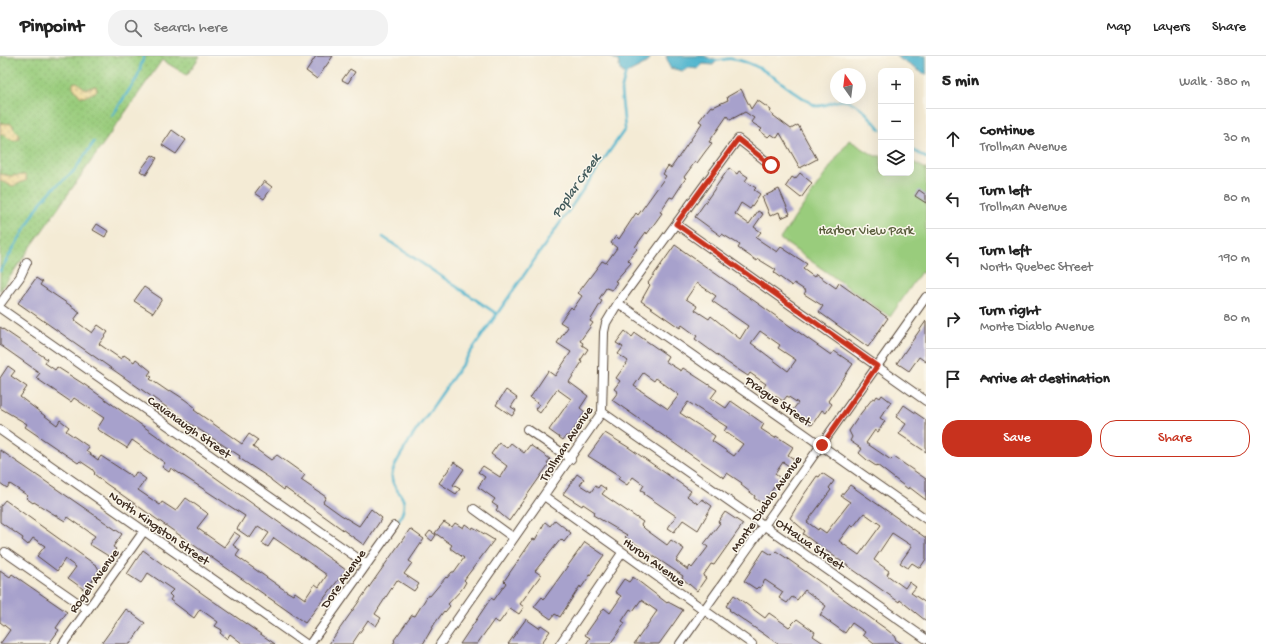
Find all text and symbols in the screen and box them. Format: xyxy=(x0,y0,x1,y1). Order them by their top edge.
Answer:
search box xyxy=(108,10,388,46)
text: Pinpoint xyxy=(20,16,84,39)
icon: search xyxy=(122,17,144,39)
text: Search here xyxy=(154,19,228,37)
text: Map xyxy=(1107,19,1131,36)
text: Layers xyxy=(1153,19,1190,36)
text: Share xyxy=(1212,19,1246,36)
north arrow xyxy=(830,68,866,104)
map controls xyxy=(878,68,914,176)
button: + xyxy=(878,68,914,104)
text: 5 min xyxy=(942,72,979,92)
text: Walk · 380 m xyxy=(1179,75,1250,90)
button: − xyxy=(878,104,914,140)
text: Continue xyxy=(980,122,1034,140)
icon: ahead xyxy=(942,128,964,150)
text: 30 m xyxy=(1224,131,1250,146)
button: layers xyxy=(878,140,914,176)
text: Trollman Avenue xyxy=(980,140,1067,155)
water label: Poplar Creek xyxy=(549,150,606,222)
route start xyxy=(762,156,780,174)
text: Turn left xyxy=(980,182,1031,200)
icon: left xyxy=(942,188,964,210)
text: 80 m xyxy=(1223,191,1250,206)
text: Trollman Avenue xyxy=(980,200,1067,215)
park label: Harbor View Park xyxy=(818,224,915,239)
text: Turn left xyxy=(980,242,1031,260)
icon: left xyxy=(942,248,964,270)
text: 190 m xyxy=(1219,251,1250,266)
text: North Quebec Street xyxy=(980,260,1092,275)
text: Turn right xyxy=(980,302,1040,320)
icon: right xyxy=(942,308,964,330)
text: 80 m xyxy=(1223,311,1250,326)
text: Monte Diablo Avenue xyxy=(980,320,1094,335)
icon: arrive xyxy=(942,368,964,390)
text: Arrive at destination xyxy=(980,370,1110,388)
street label: Prague Street xyxy=(741,373,815,431)
street label: Cavanaugh Street xyxy=(144,394,235,464)
street label: Trollman Avenue xyxy=(537,404,597,486)
button: Save xyxy=(942,420,1092,457)
button: Share xyxy=(1100,420,1250,457)
route end xyxy=(813,436,831,454)
street label: Monte Diablo Avenue xyxy=(728,453,806,556)
street label: North Kingston Street xyxy=(105,489,213,570)
street label: Ottawa Street xyxy=(772,516,848,575)
street label: Huron Avenue xyxy=(619,535,688,591)
street label: Rogell Avenue xyxy=(67,546,123,616)
street label: Dore Avenue xyxy=(318,547,370,613)

